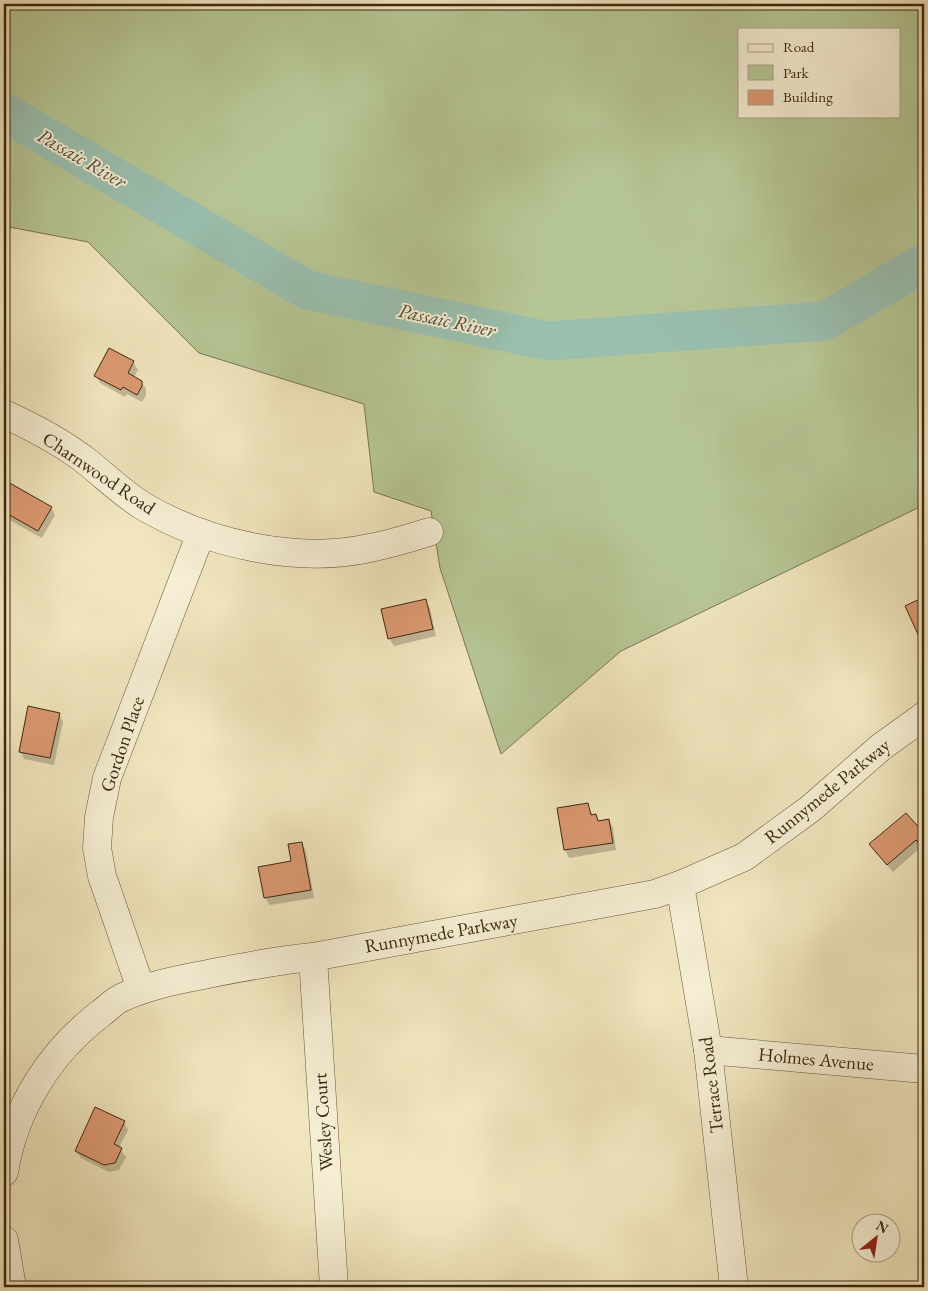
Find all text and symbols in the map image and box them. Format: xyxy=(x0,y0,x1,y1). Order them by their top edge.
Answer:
legend xyxy=(738,28,900,118)
text: Road xyxy=(783,37,815,56)
text: Park xyxy=(783,63,810,82)
text: Building xyxy=(783,87,833,106)
water label: Passaic River xyxy=(33,122,132,195)
water label: Passaic River xyxy=(396,297,499,343)
street label: Charnwood Road xyxy=(38,426,161,520)
street label: Gordon Place xyxy=(94,693,150,795)
street label: Runnymede Parkway xyxy=(759,732,896,849)
street label: Runnymede Parkway xyxy=(363,907,520,959)
street label: Terrace Road xyxy=(693,1035,729,1135)
street label: Holmes Avenue xyxy=(757,1042,875,1076)
street label: Wesley Court xyxy=(307,1072,339,1172)
north arrow xyxy=(850,1214,900,1264)
text: N xyxy=(873,1216,892,1238)

